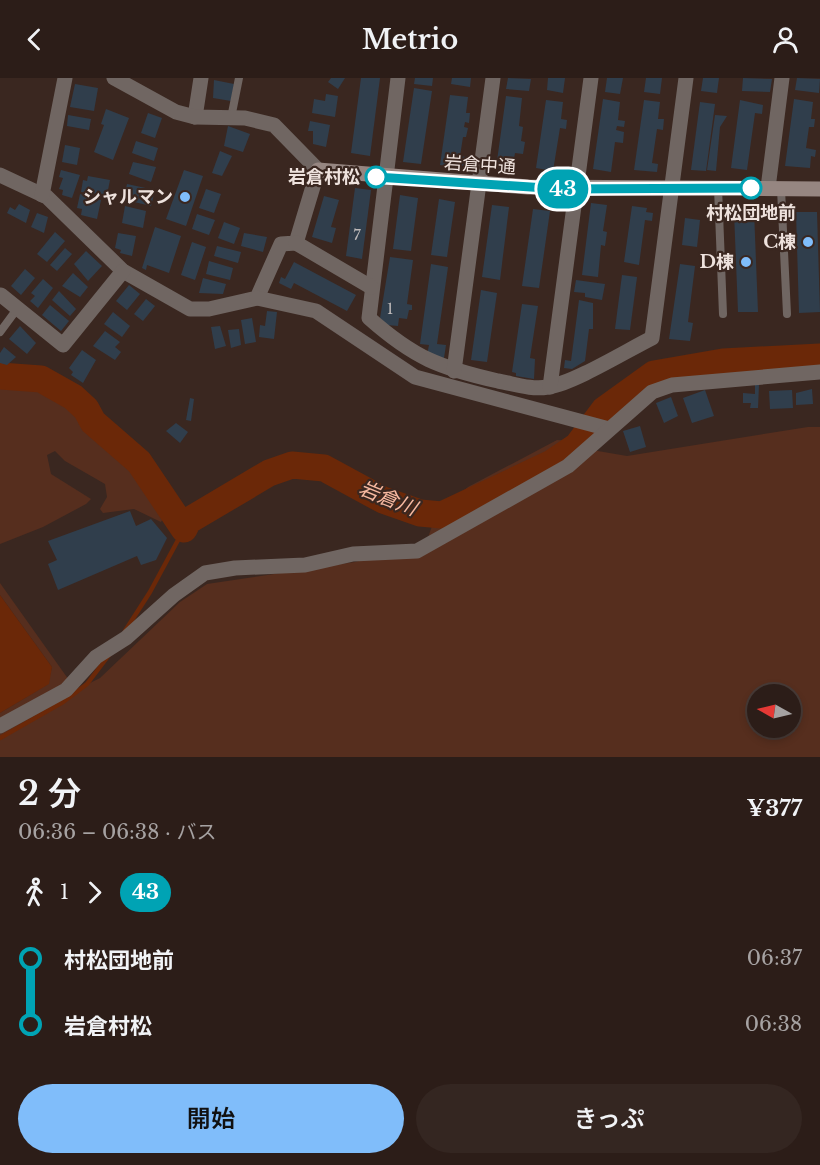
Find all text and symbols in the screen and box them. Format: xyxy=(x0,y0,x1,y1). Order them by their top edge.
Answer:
icon: back xyxy=(18,23,51,56)
text: Metrio xyxy=(362,23,458,56)
icon: person xyxy=(769,23,802,56)
street label: 岩倉中通 xyxy=(443,152,517,178)
place label: 岩倉村松 xyxy=(288,166,360,188)
marker: 岩倉村松 xyxy=(365,166,387,188)
line badge: 43 xyxy=(536,170,590,208)
text: 43 xyxy=(549,176,577,202)
marker: 村松団地前 xyxy=(740,177,762,199)
place label: シャルマン xyxy=(83,186,173,208)
marker: シャルマン xyxy=(178,190,192,204)
place label: 村松団地前 xyxy=(706,202,796,224)
house number: 7 xyxy=(353,225,361,244)
place label: C棟 xyxy=(763,231,796,253)
marker: C棟 xyxy=(801,235,815,249)
place label: D棟 xyxy=(699,251,734,273)
marker: D棟 xyxy=(739,255,753,269)
house number: 1 xyxy=(387,299,393,318)
water label: 岩倉川 xyxy=(356,476,422,521)
north arrow xyxy=(747,684,801,738)
map controls xyxy=(747,684,801,738)
text: 2 分 xyxy=(18,773,81,814)
text: ¥377 xyxy=(747,795,802,822)
text: 06:36 – 06:38 · バス xyxy=(18,820,216,844)
icon: walk xyxy=(18,876,51,909)
icon: forward xyxy=(78,876,111,909)
text: 43 xyxy=(132,879,159,905)
text: 1 xyxy=(60,880,69,904)
text: 06:37 xyxy=(747,946,802,970)
text: 村松団地前 xyxy=(64,947,174,974)
text: 06:38 xyxy=(745,1012,802,1036)
text: 岩倉村松 xyxy=(64,1013,152,1040)
button: 開始 xyxy=(18,1084,404,1153)
button: きっぷ xyxy=(416,1084,802,1153)

